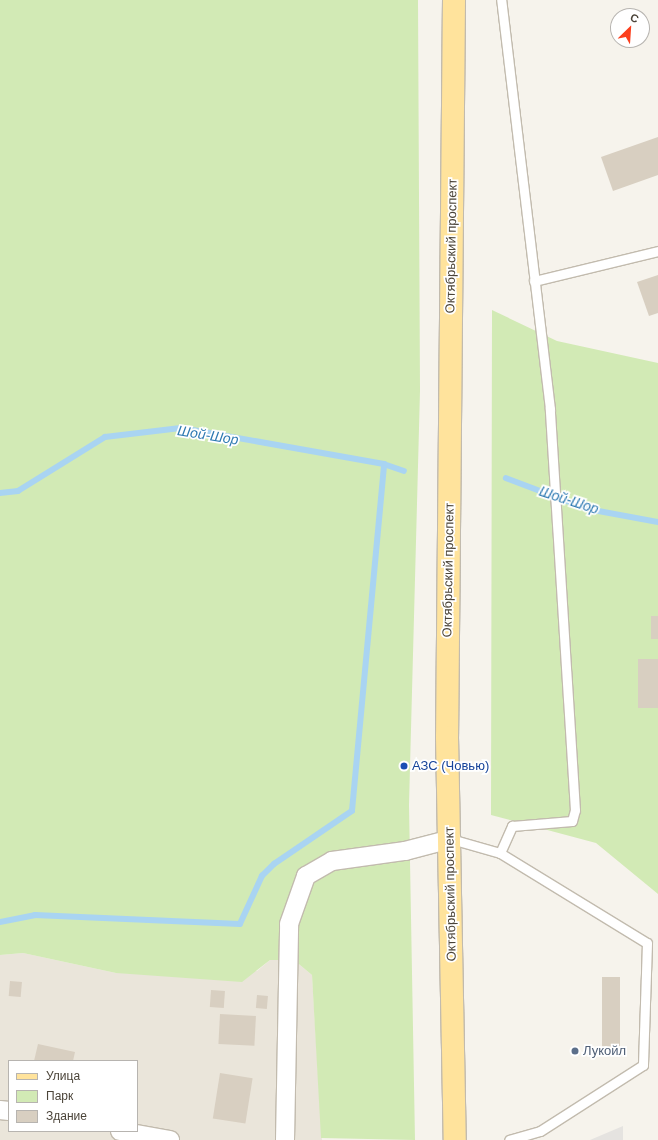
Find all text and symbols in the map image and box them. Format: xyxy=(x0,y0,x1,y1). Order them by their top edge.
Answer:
north arrow xyxy=(610,8,650,48)
text: С xyxy=(629,11,641,25)
street label: Октябрьский проспект xyxy=(443,178,461,314)
water label: Шой-Шор xyxy=(176,422,240,448)
water label: Шой-Шор xyxy=(537,482,601,518)
street label: Октябрьский проспект xyxy=(440,502,458,638)
place label: АЗС (Човью) xyxy=(412,758,489,774)
marker: АЗС (Човью) xyxy=(399,761,409,771)
street label: Октябрьский проспект xyxy=(442,826,460,962)
place label: Лукойл xyxy=(583,1043,626,1059)
marker: Лукойл xyxy=(570,1046,580,1056)
legend xyxy=(8,1060,138,1132)
text: Улица xyxy=(46,1069,80,1083)
text: Парк xyxy=(46,1089,73,1103)
text: Здание xyxy=(46,1109,87,1123)

